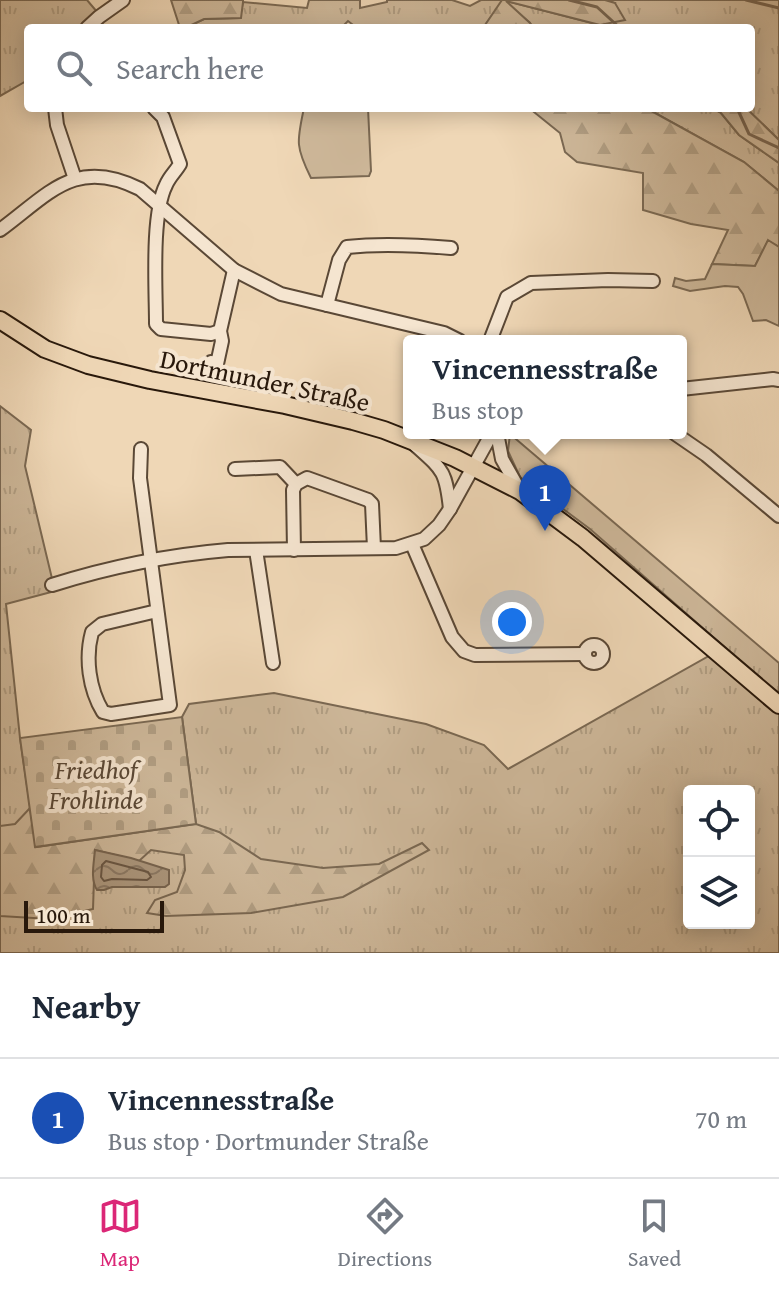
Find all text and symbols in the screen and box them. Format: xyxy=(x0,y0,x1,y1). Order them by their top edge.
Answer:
search box xyxy=(24,24,755,112)
icon: search xyxy=(52,46,96,90)
text: Search here xyxy=(116,46,264,90)
popup xyxy=(403,335,687,439)
street label: Dortmunder Straße xyxy=(157,339,373,421)
text: Vincennesstraße xyxy=(432,346,658,390)
text: Bus stop xyxy=(432,390,524,429)
pin: 1 xyxy=(519,465,571,531)
your location xyxy=(492,602,532,642)
park label: Friedhof Frohlinde xyxy=(48,750,143,819)
map controls xyxy=(683,785,755,929)
button: locate xyxy=(683,785,755,857)
button: layers xyxy=(683,857,755,929)
scale bar xyxy=(24,897,164,933)
text: 100 m xyxy=(36,899,91,931)
text: Nearby xyxy=(32,981,141,1030)
text: Vincennesstraße xyxy=(108,1077,334,1121)
text: 1 xyxy=(51,1099,65,1138)
text: 70 m xyxy=(695,1099,747,1138)
text: Bus stop · Dortmunder Straße xyxy=(108,1121,429,1160)
tab: Map xyxy=(98,1194,142,1274)
tab: Directions xyxy=(338,1194,432,1274)
tab: Saved xyxy=(628,1194,681,1274)

